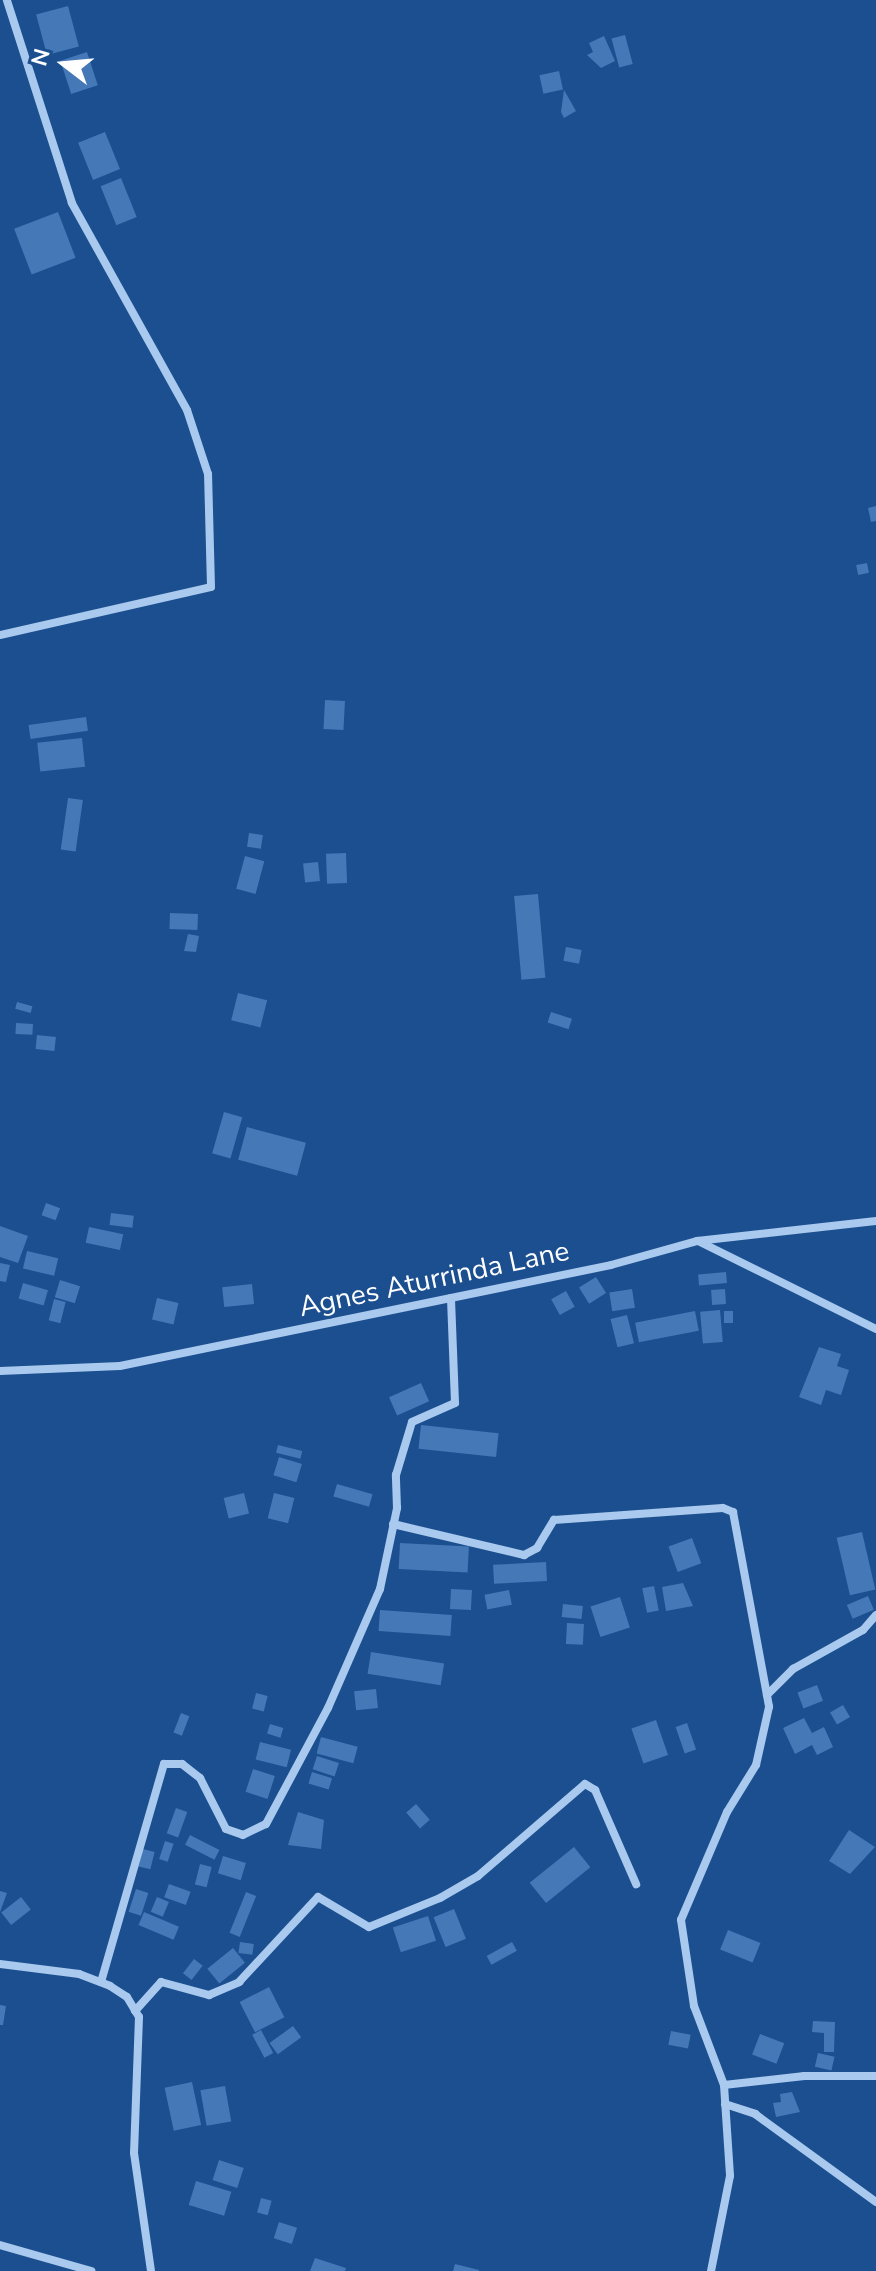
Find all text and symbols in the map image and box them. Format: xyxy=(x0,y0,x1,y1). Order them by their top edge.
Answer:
north arrow xyxy=(24,24,104,104)
text: N xyxy=(24,45,58,69)
street label: Agnes Aturrinda Lane xyxy=(296,1234,572,1324)

